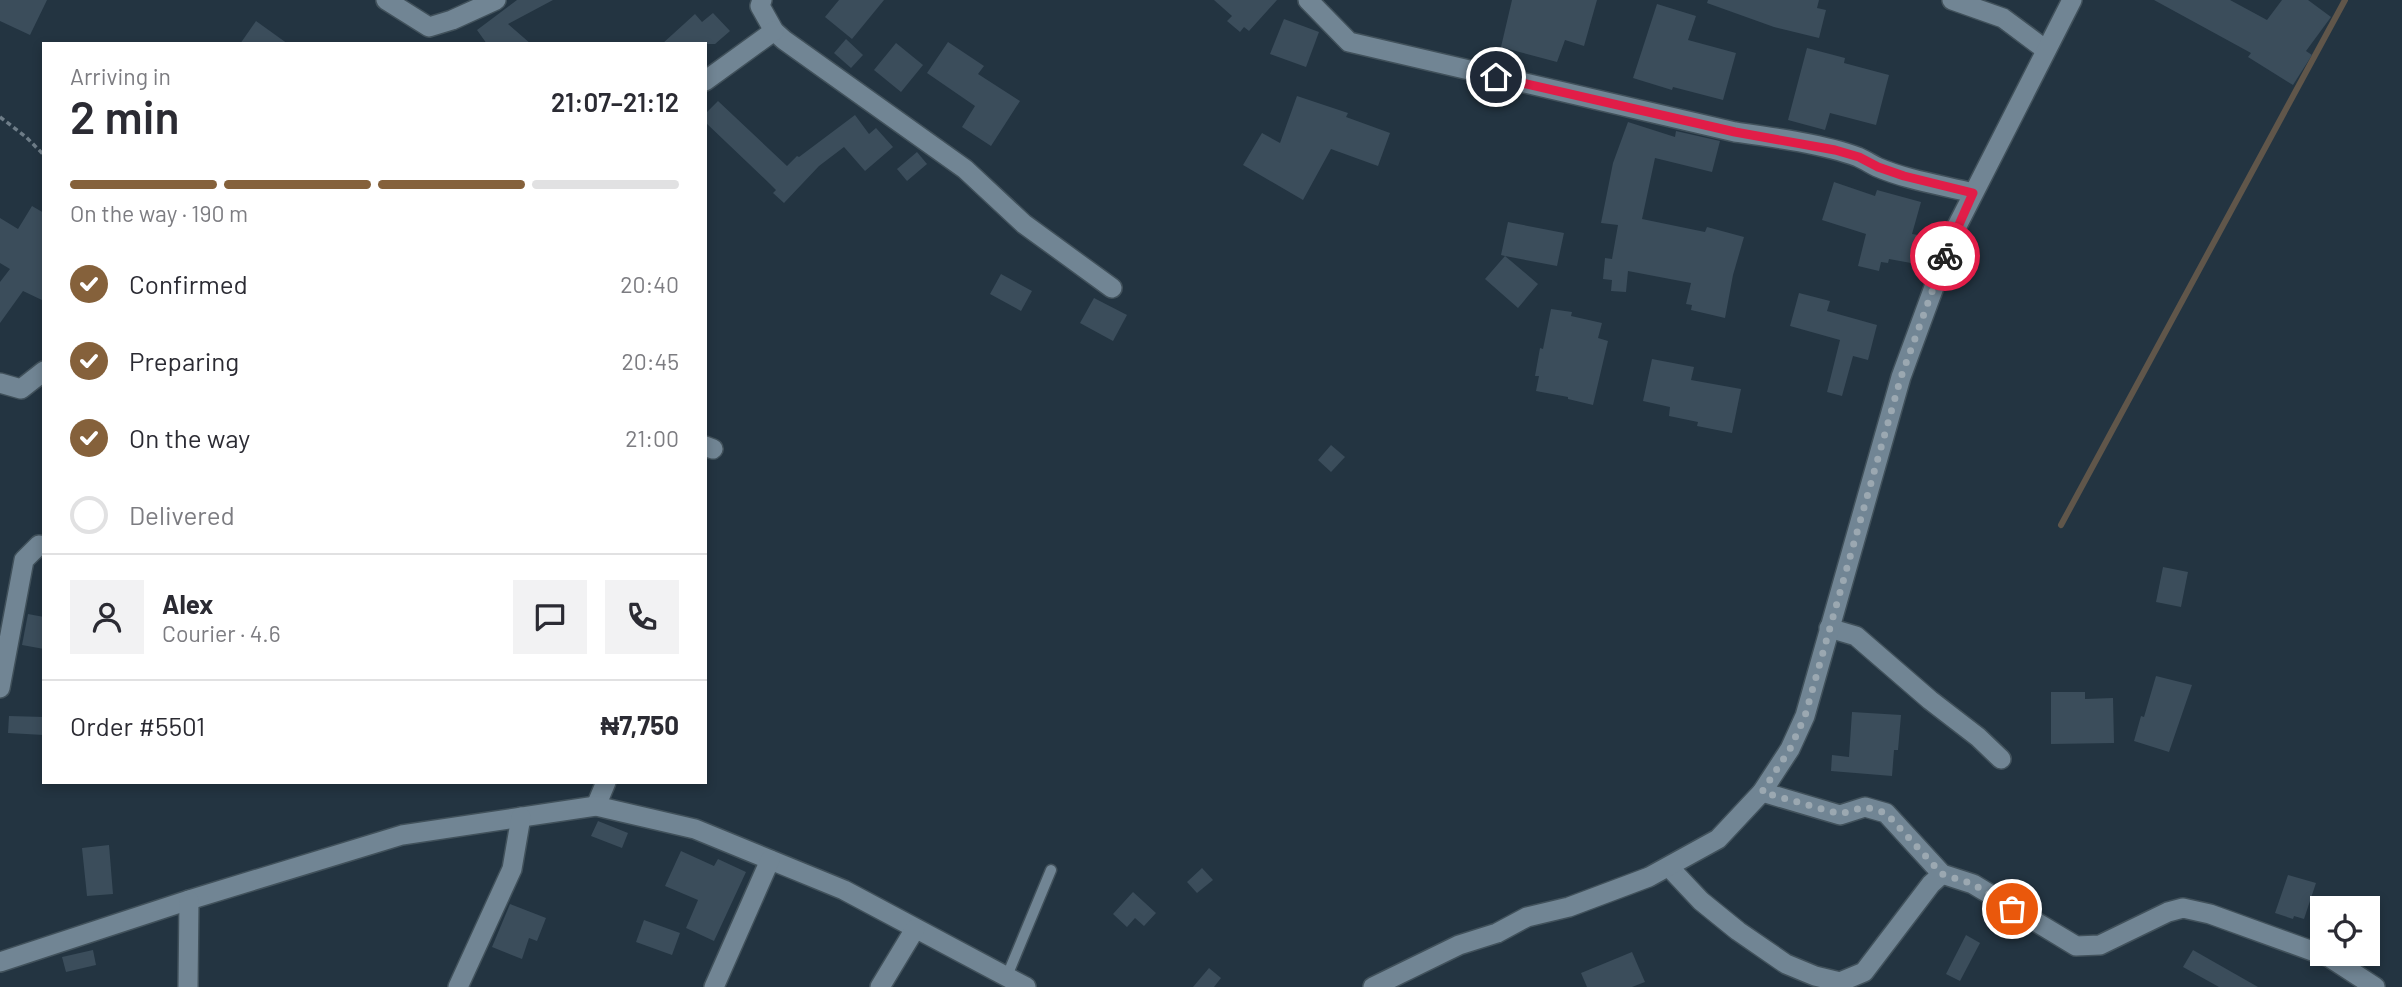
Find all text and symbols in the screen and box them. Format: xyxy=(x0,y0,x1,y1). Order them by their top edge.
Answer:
pin xyxy=(1466,47,1526,107)
icon: home xyxy=(1477,58,1515,96)
text: Arriving in xyxy=(70,62,171,90)
text: 21:07–21:12 xyxy=(551,86,679,117)
text: 2 min xyxy=(70,88,179,143)
text: On the way · 190 m xyxy=(70,199,248,227)
courier xyxy=(1910,221,1980,291)
icon: bike xyxy=(1926,237,1964,275)
icon: check xyxy=(70,265,108,303)
text: Confirmed xyxy=(129,268,248,299)
text: 20:40 xyxy=(620,270,679,298)
icon: check xyxy=(70,342,108,380)
text: Preparing xyxy=(129,345,239,376)
text: 20:45 xyxy=(621,347,679,375)
icon: check xyxy=(70,419,108,457)
text: On the way xyxy=(129,422,250,453)
text: 21:00 xyxy=(625,424,679,452)
text: Delivered xyxy=(129,499,235,530)
button: person xyxy=(70,580,144,654)
button: chat xyxy=(513,580,587,654)
button: phone xyxy=(605,580,679,654)
text: Alex xyxy=(162,588,213,619)
text: Courier · 4.6 xyxy=(162,619,281,647)
text: ₦7,750 xyxy=(600,709,679,740)
text: Order #5501 xyxy=(70,710,205,741)
pin xyxy=(1982,879,2042,939)
icon: bag xyxy=(1993,890,2031,928)
map controls xyxy=(2310,896,2380,966)
button: locate xyxy=(2310,896,2380,966)

